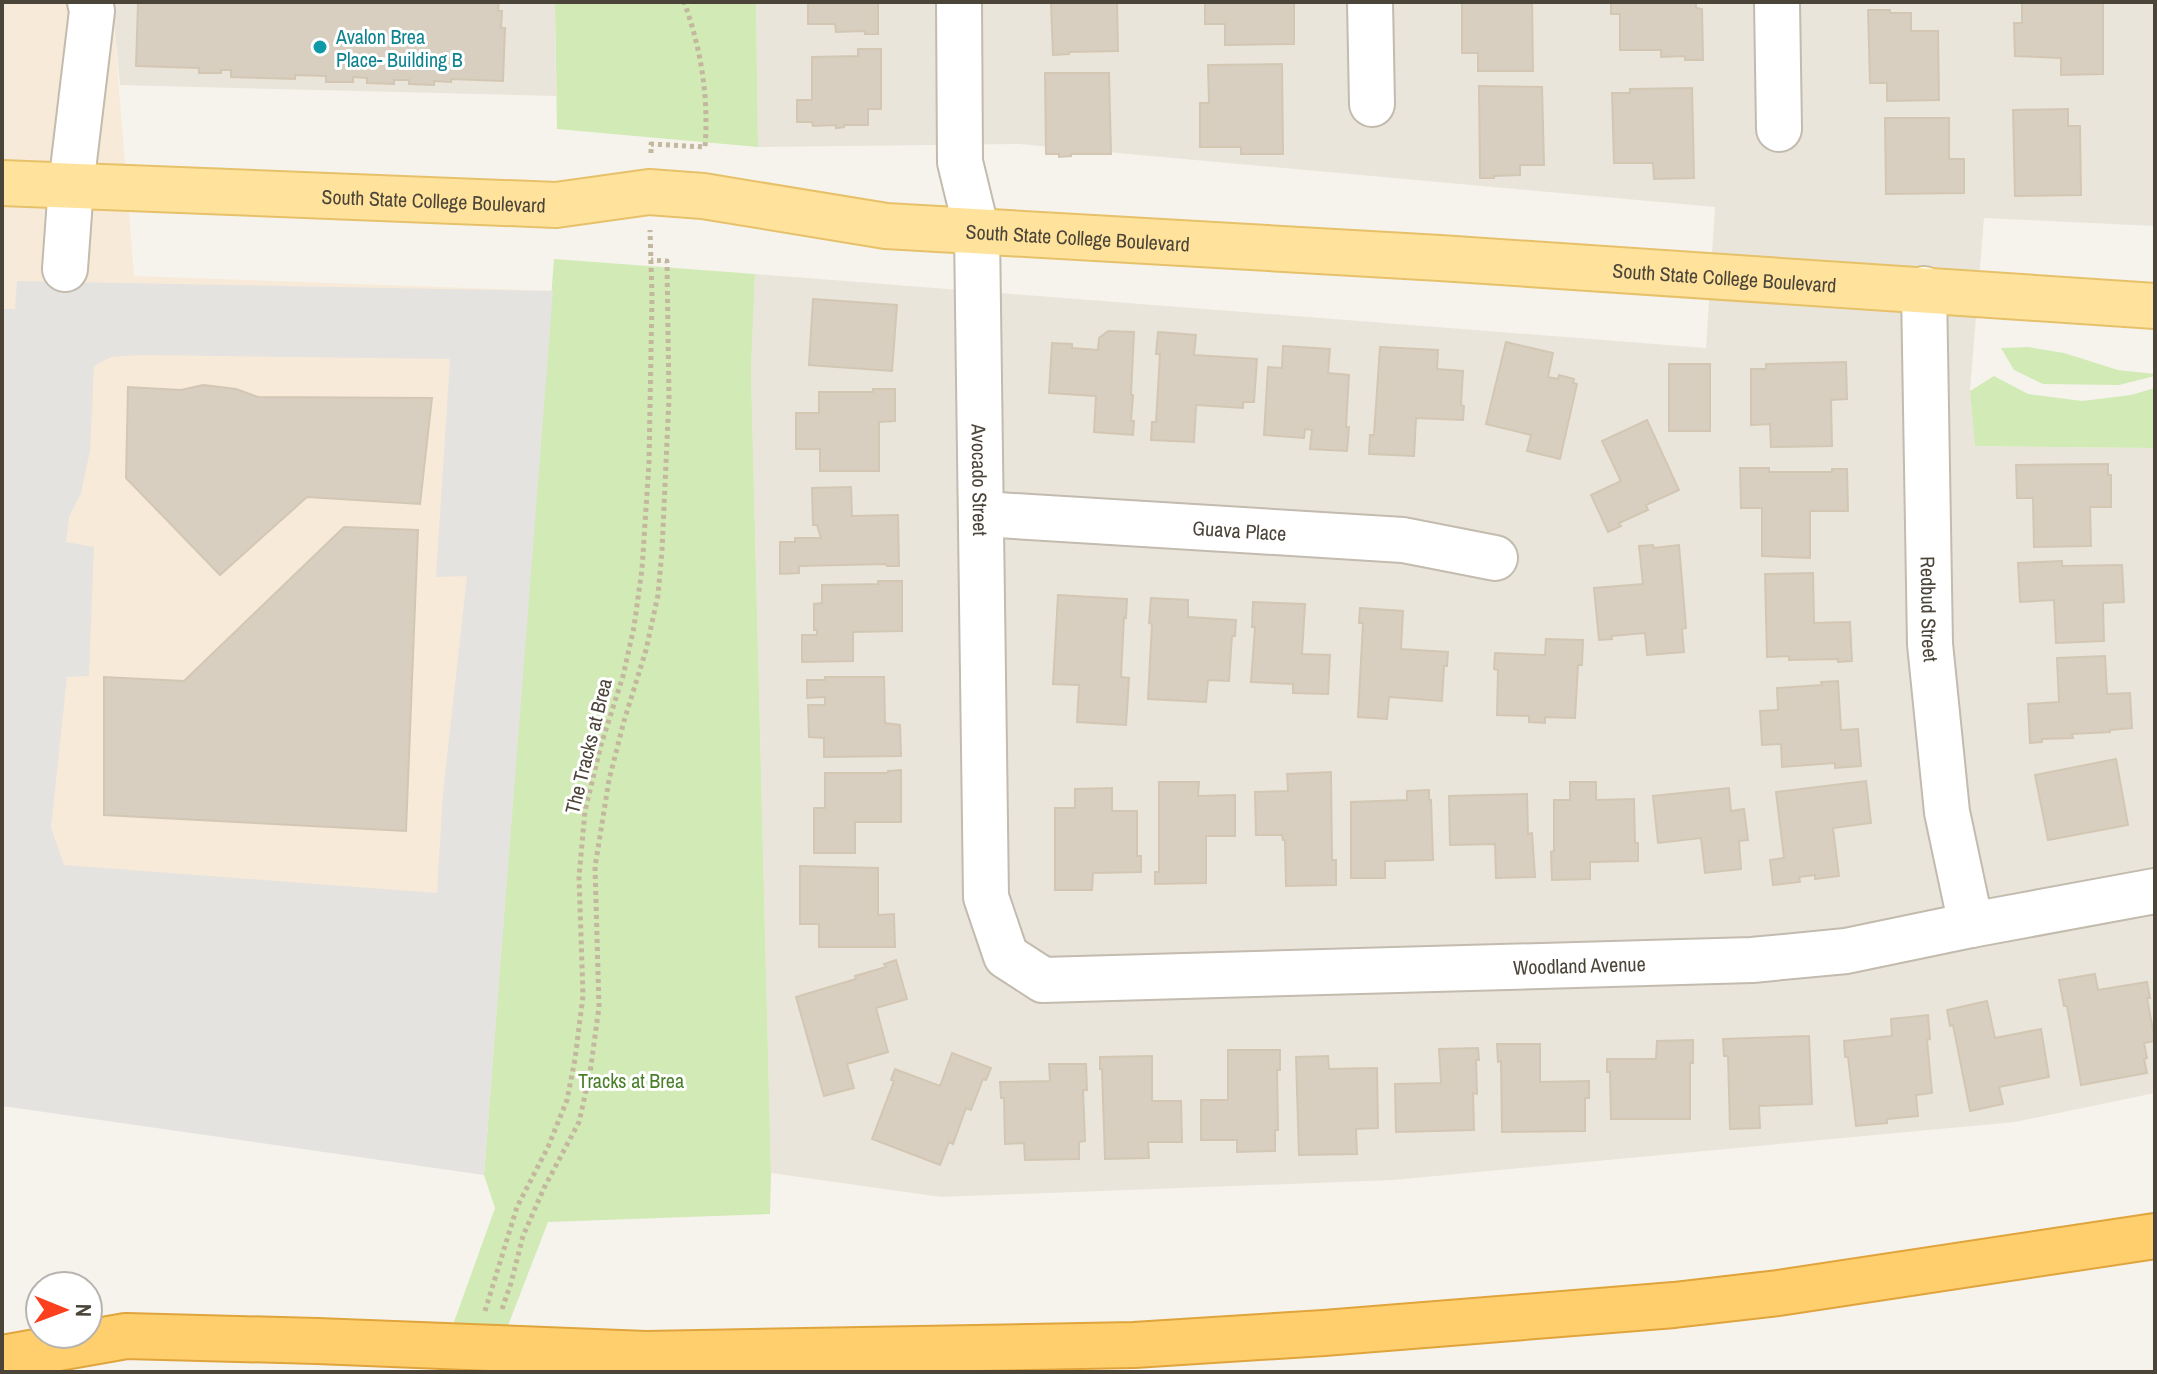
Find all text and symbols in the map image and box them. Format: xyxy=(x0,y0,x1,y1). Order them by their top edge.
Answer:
place label: Avalon Brea Place- Building B xyxy=(335,23,463,73)
marker: Avalon Brea Place- Building B xyxy=(311,38,329,56)
street label: South State College Boulevard xyxy=(321,182,546,218)
street label: South State College Boulevard xyxy=(965,217,1191,257)
street label: South State College Boulevard xyxy=(1612,256,1837,298)
street label: Avocado Street xyxy=(966,423,995,537)
street label: Guava Place xyxy=(1192,514,1287,546)
street label: Redbud Street xyxy=(1915,556,1945,664)
street label: The Tracks at Brea xyxy=(558,675,618,817)
street label: Woodland Avenue xyxy=(1513,950,1646,980)
park label: Tracks at Brea xyxy=(578,1067,684,1094)
north arrow xyxy=(24,1270,104,1350)
text: N xyxy=(69,1304,99,1317)

